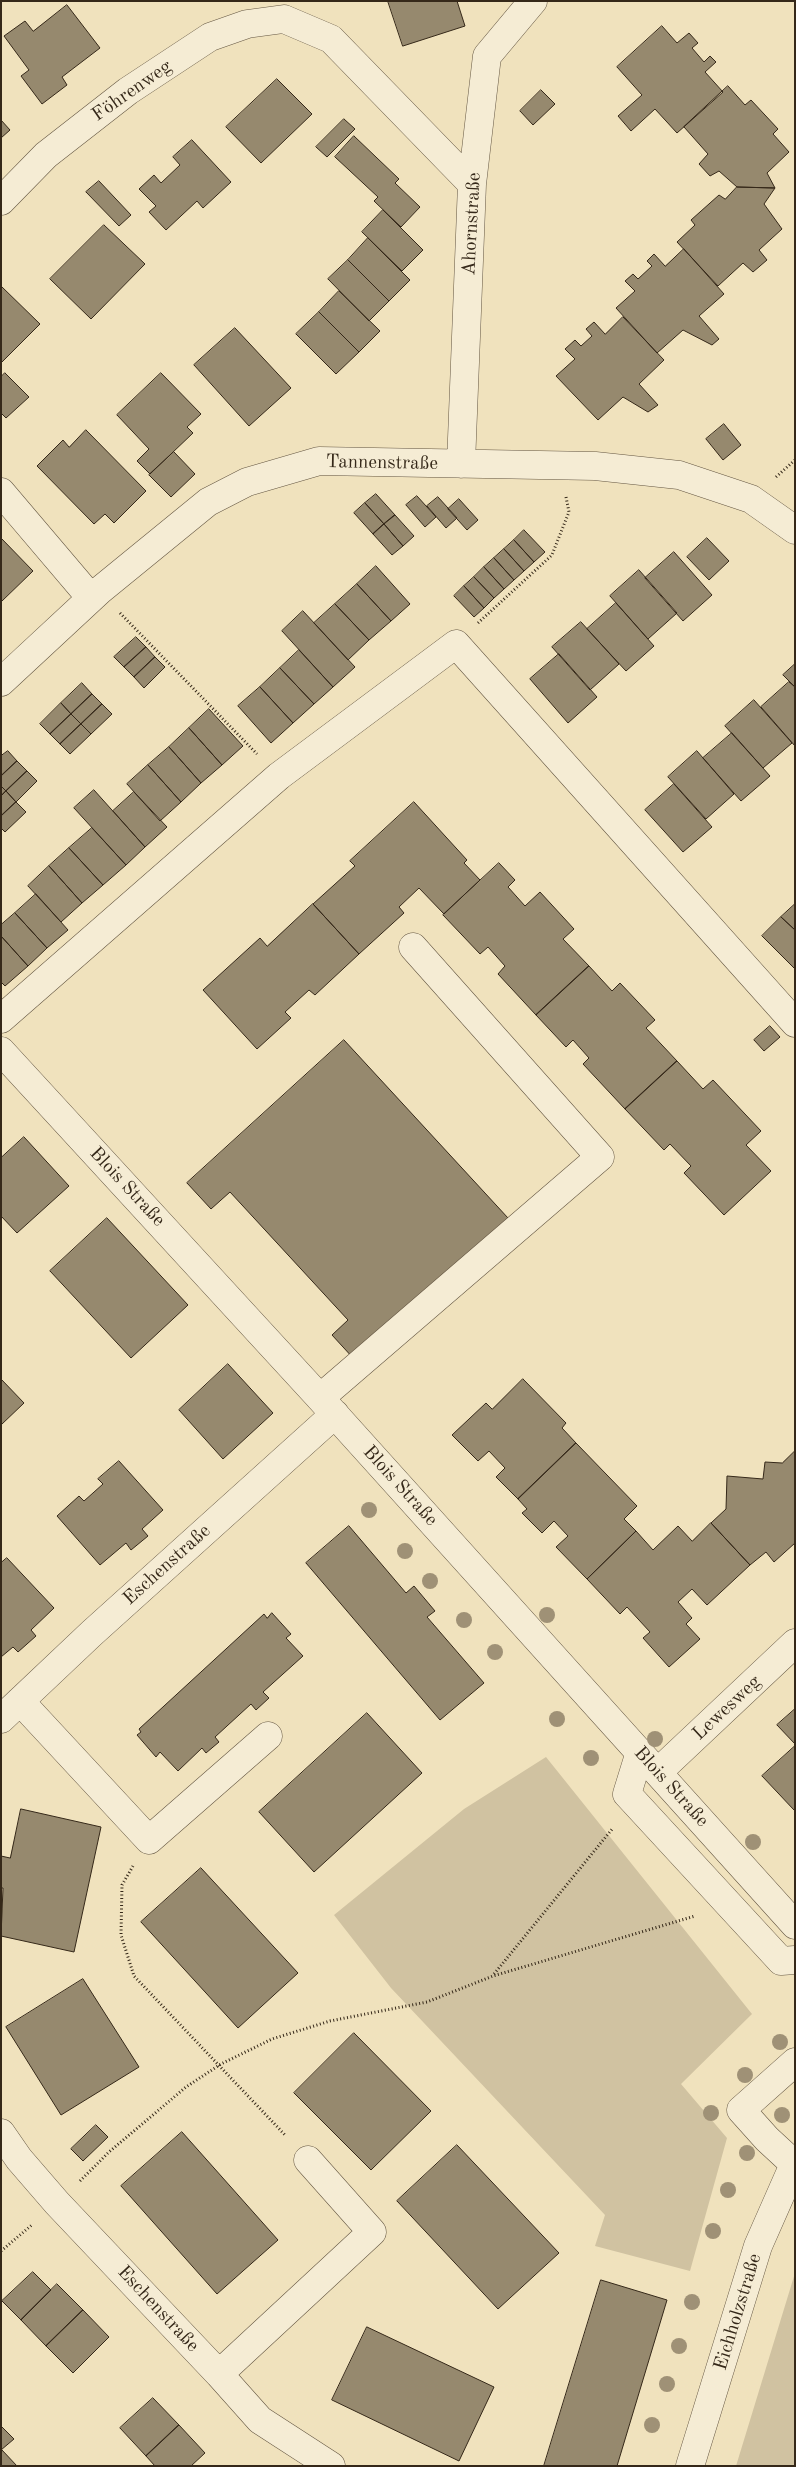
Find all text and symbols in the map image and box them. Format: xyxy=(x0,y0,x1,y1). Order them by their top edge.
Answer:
street label: Föhrenweg xyxy=(88,55,176,127)
street label: Ahornstraße xyxy=(458,172,486,276)
street label: Tannenstraße xyxy=(326,451,438,475)
street label: Blois Straße xyxy=(84,1142,170,1232)
street label: Blois Straße xyxy=(358,1441,442,1531)
street label: Eschenstraße xyxy=(119,1520,215,1610)
street label: Lewesweg xyxy=(688,1671,766,1745)
street label: Blois Straße xyxy=(629,1742,713,1832)
street label: Eichholzstraße xyxy=(709,2251,767,2373)
street label: Eschenstraße xyxy=(112,2261,204,2357)

